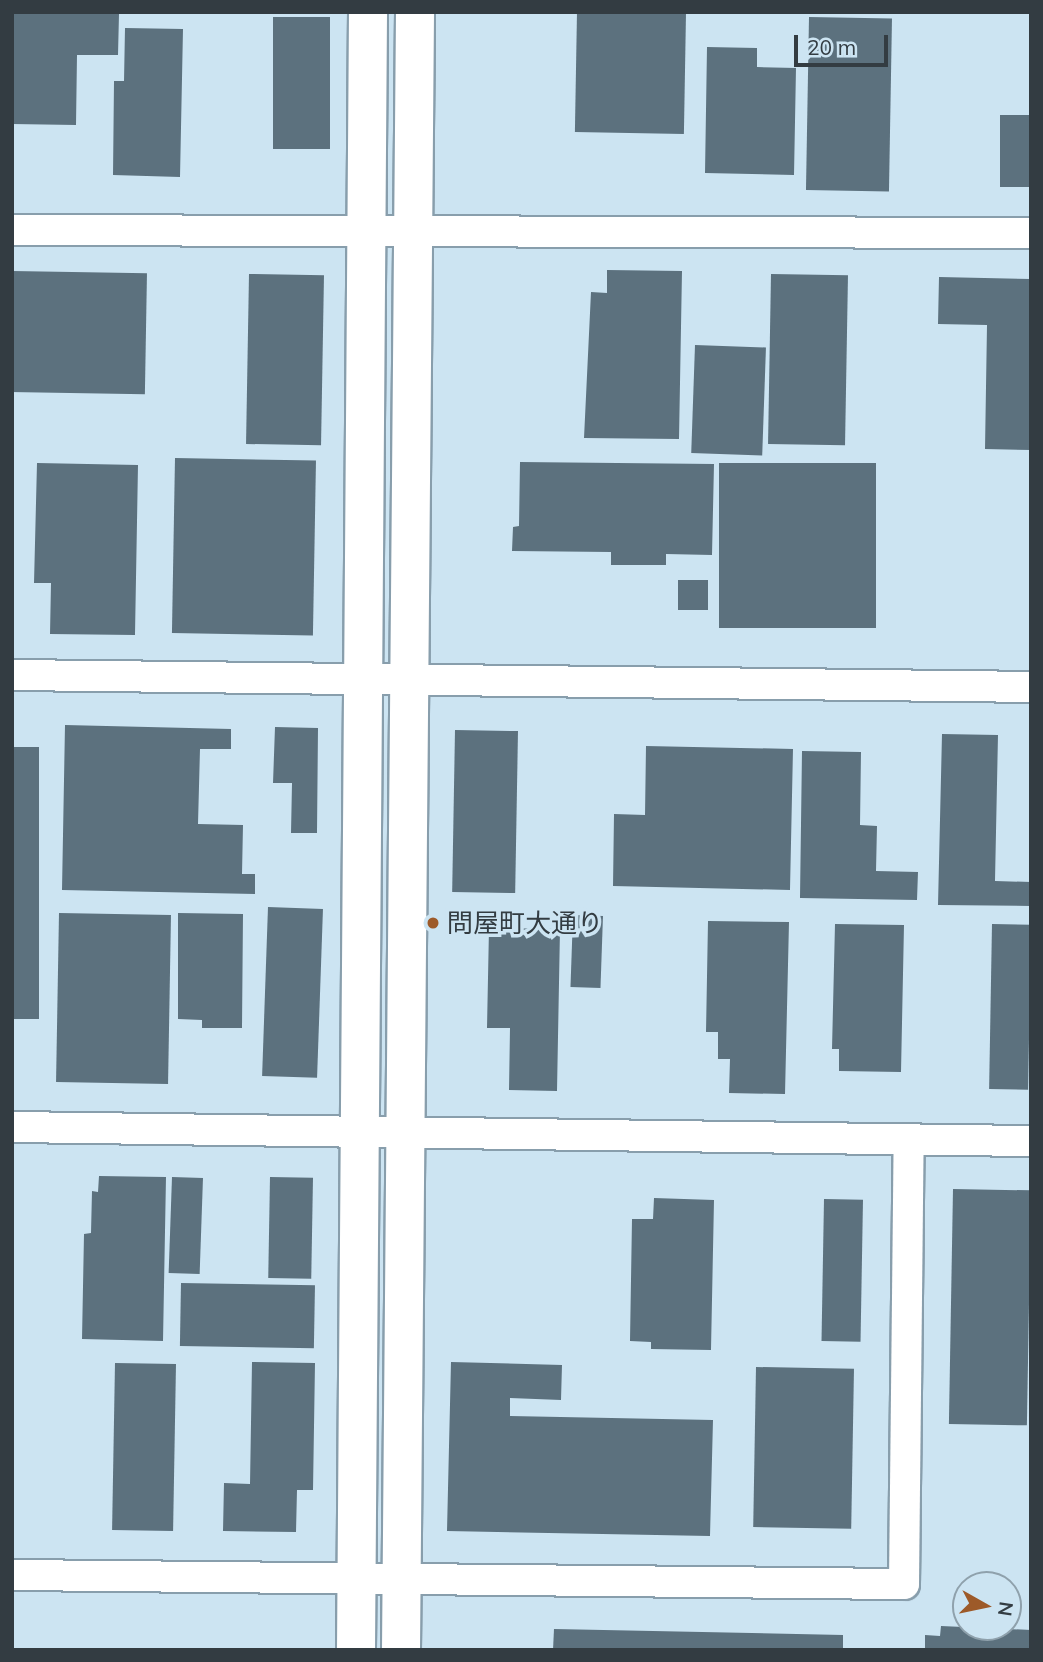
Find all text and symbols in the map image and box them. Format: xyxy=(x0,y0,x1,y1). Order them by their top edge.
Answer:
scale bar xyxy=(798,21,892,65)
text: 20 m xyxy=(807,34,856,60)
place label: 問屋町大通り xyxy=(447,907,603,939)
marker: 問屋町大通り xyxy=(425,915,441,931)
north arrow xyxy=(952,1571,1022,1641)
text: N xyxy=(993,1600,1019,1618)

